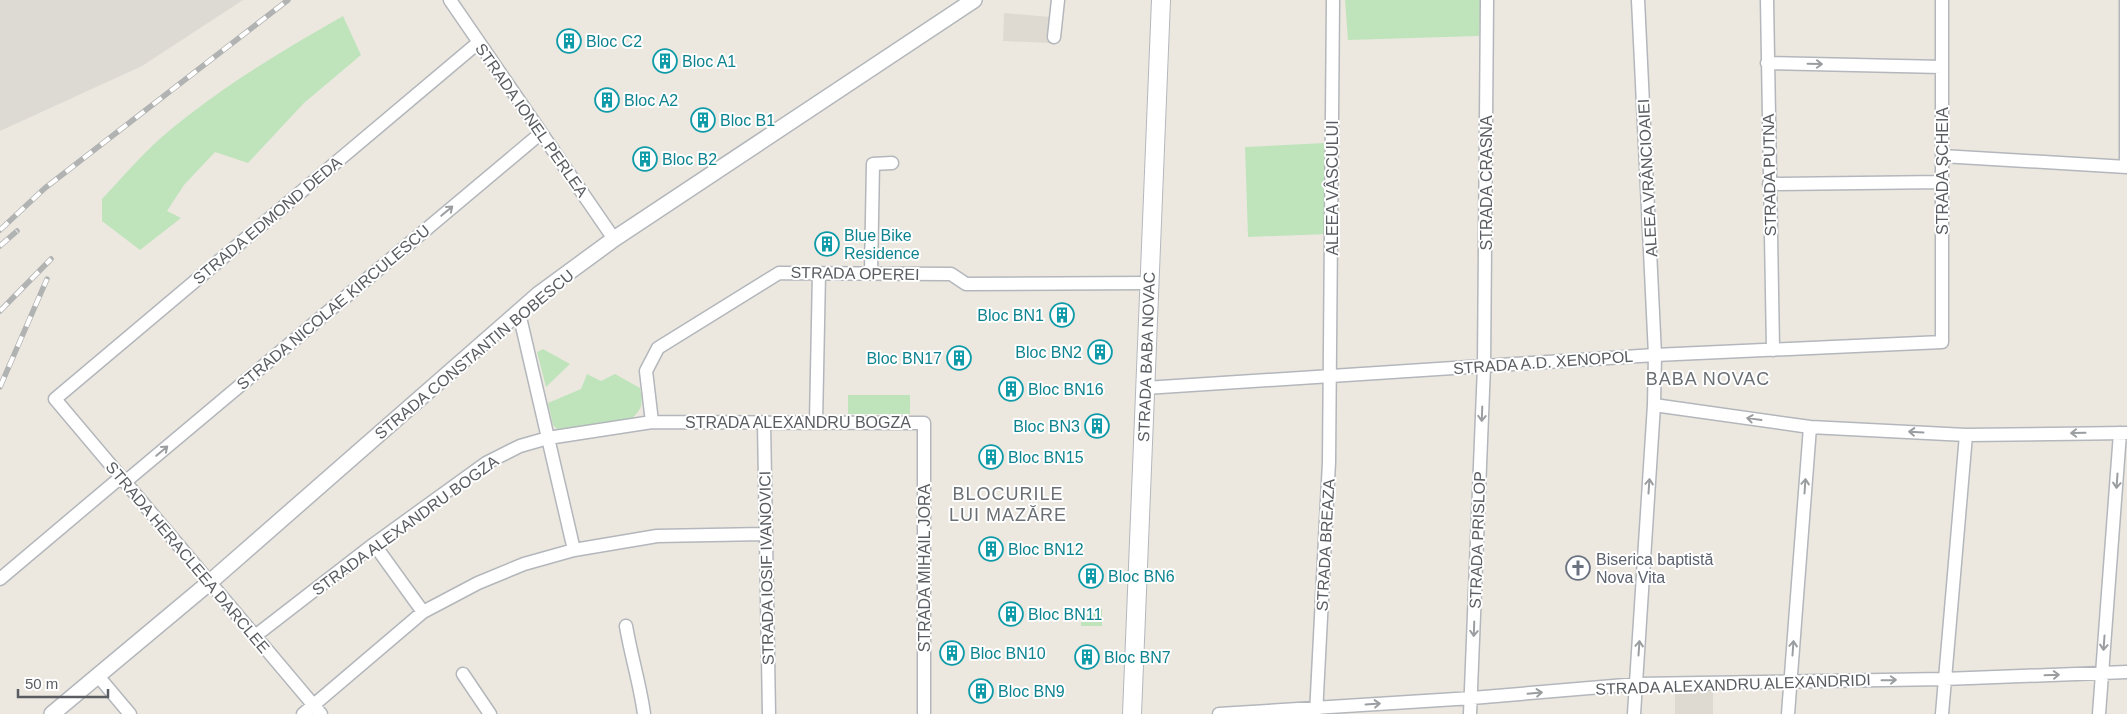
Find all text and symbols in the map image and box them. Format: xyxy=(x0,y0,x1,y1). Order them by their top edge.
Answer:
building icon: Bloc C2 xyxy=(556,28,582,54)
place label: Bloc C2 xyxy=(586,33,642,50)
street label: STRADA IONEL PERLEA xyxy=(472,40,591,201)
building icon: Bloc A1 xyxy=(652,48,678,74)
place label: Bloc A1 xyxy=(682,53,736,70)
one-way arrow xyxy=(1807,59,1823,69)
building icon: Bloc A2 xyxy=(594,87,620,113)
place label: Bloc A2 xyxy=(624,92,678,109)
street label: ALEEA VRÂNCIOAIEI xyxy=(1634,98,1660,258)
building icon: Bloc B1 xyxy=(690,107,716,133)
street label: STRADA ȘCHEIA xyxy=(1934,107,1951,235)
place label: Bloc B1 xyxy=(720,112,775,129)
street label: STRADA PUTNA xyxy=(1760,113,1779,236)
street label: STRADA CRASNA xyxy=(1478,115,1495,251)
street label: ALEEA VÂSCULUI xyxy=(1323,120,1341,256)
building icon: Bloc B2 xyxy=(632,146,658,172)
place label: Bloc B2 xyxy=(662,151,717,168)
street label: STRADA EDMOND DEDA xyxy=(190,153,345,287)
one-way arrow xyxy=(441,206,454,217)
street label: STRADA NICOLAE KIRCULESCU xyxy=(234,222,433,393)
place label: Blue Bike Residence xyxy=(844,227,920,262)
building icon: Blue Bike Residence xyxy=(814,231,840,257)
street label: STRADA OPEREI xyxy=(790,264,920,283)
street label: STRADA CONSTANTIN BOBESCU xyxy=(372,266,577,443)
street label: STRADA BABA NOVAC xyxy=(1135,272,1158,442)
building icon: Bloc BN1 xyxy=(1049,302,1075,328)
place label: Bloc BN1 xyxy=(977,307,1044,324)
building icon: Bloc BN2 xyxy=(1087,339,1113,365)
place label: Bloc BN2 xyxy=(1015,344,1082,361)
building icon: Bloc BN17 xyxy=(946,345,972,371)
street label: STRADA A.D. XENOPOL xyxy=(1452,348,1634,377)
place label: Bloc BN17 xyxy=(866,350,942,367)
district label: BABA NOVAC xyxy=(1646,369,1770,389)
building icon: Bloc BN16 xyxy=(998,376,1024,402)
place label: Bloc BN16 xyxy=(1028,381,1104,398)
one-way arrow xyxy=(1478,406,1487,422)
building icon: Bloc BN3 xyxy=(1084,413,1110,439)
street label: STRADA ALEXANDRU BOGZA xyxy=(685,414,911,431)
one-way arrow xyxy=(1746,414,1762,424)
place label: Bloc BN3 xyxy=(1013,418,1080,435)
one-way arrow xyxy=(1908,428,1924,437)
one-way arrow xyxy=(2071,428,2087,438)
building icon: Bloc BN15 xyxy=(978,444,1004,470)
one-way arrow xyxy=(155,445,168,456)
place label: Bloc BN15 xyxy=(1008,449,1084,466)
street label: STRADA ALEXANDRU BOGZA xyxy=(309,452,502,599)
street label: STRADA HERACLEEA DARCLEE xyxy=(103,458,273,656)
street label: STRADA IOSIF IVANOVICI xyxy=(756,471,777,665)
street label: STRADA PRISLOP xyxy=(1467,471,1488,609)
one-way arrow xyxy=(2112,473,2121,489)
street label: STRADA BREAZA xyxy=(1314,478,1337,612)
one-way arrow xyxy=(1644,478,1653,494)
one-way arrow xyxy=(1801,478,1810,494)
street label: STRADA MIHAIL JORA xyxy=(916,484,933,652)
district label: BLOCURILE LUI MAZĂRE xyxy=(949,484,1067,525)
building icon: Bloc BN12 xyxy=(978,536,1004,562)
place label: Bloc BN12 xyxy=(1008,541,1084,558)
place label: Biserica baptistă Nova Vita xyxy=(1596,551,1713,586)
church icon: Biserica baptistă Nova Vita xyxy=(1565,555,1591,581)
building icon: Bloc BN6 xyxy=(1078,563,1104,589)
place label: Bloc BN6 xyxy=(1108,568,1175,585)
building icon: Bloc BN11 xyxy=(998,601,1024,627)
place label: Bloc BN11 xyxy=(1028,606,1103,623)
one-way arrow xyxy=(1469,620,1479,637)
one-way arrow xyxy=(2100,635,2109,651)
building icon: Bloc BN10 xyxy=(939,640,965,666)
one-way arrow xyxy=(1634,640,1643,656)
one-way arrow xyxy=(1788,640,1798,656)
building icon: Bloc BN7 xyxy=(1074,644,1100,670)
place label: Bloc BN10 xyxy=(970,645,1046,662)
place label: Bloc BN7 xyxy=(1104,649,1171,666)
scale bar xyxy=(18,666,108,698)
one-way arrow xyxy=(2043,670,2059,679)
street label: STRADA ALEXANDRU ALEXANDRIDI xyxy=(1595,671,1871,698)
text: 50 m xyxy=(25,675,58,692)
one-way arrow xyxy=(1881,675,1897,684)
building icon: Bloc BN9 xyxy=(968,678,994,704)
place label: Bloc BN9 xyxy=(998,683,1065,700)
one-way arrow xyxy=(1526,688,1542,697)
one-way arrow xyxy=(1364,700,1380,709)

